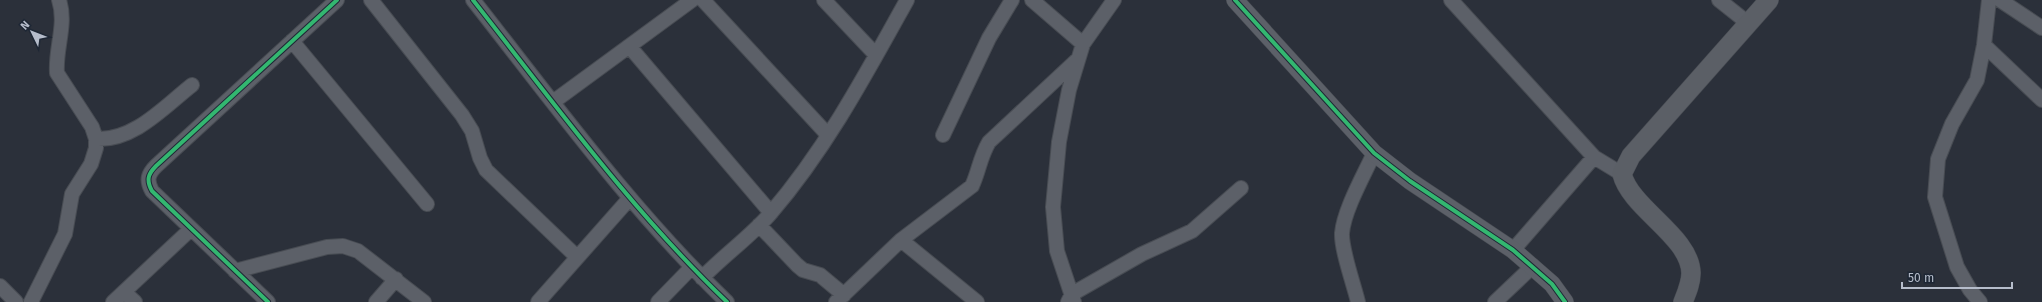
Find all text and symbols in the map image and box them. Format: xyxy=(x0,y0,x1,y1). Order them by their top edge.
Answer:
north arrow xyxy=(12,12,52,52)
text: N xyxy=(18,18,32,33)
scale bar xyxy=(1902,264,2012,290)
text: 50 m xyxy=(1908,271,1934,285)

